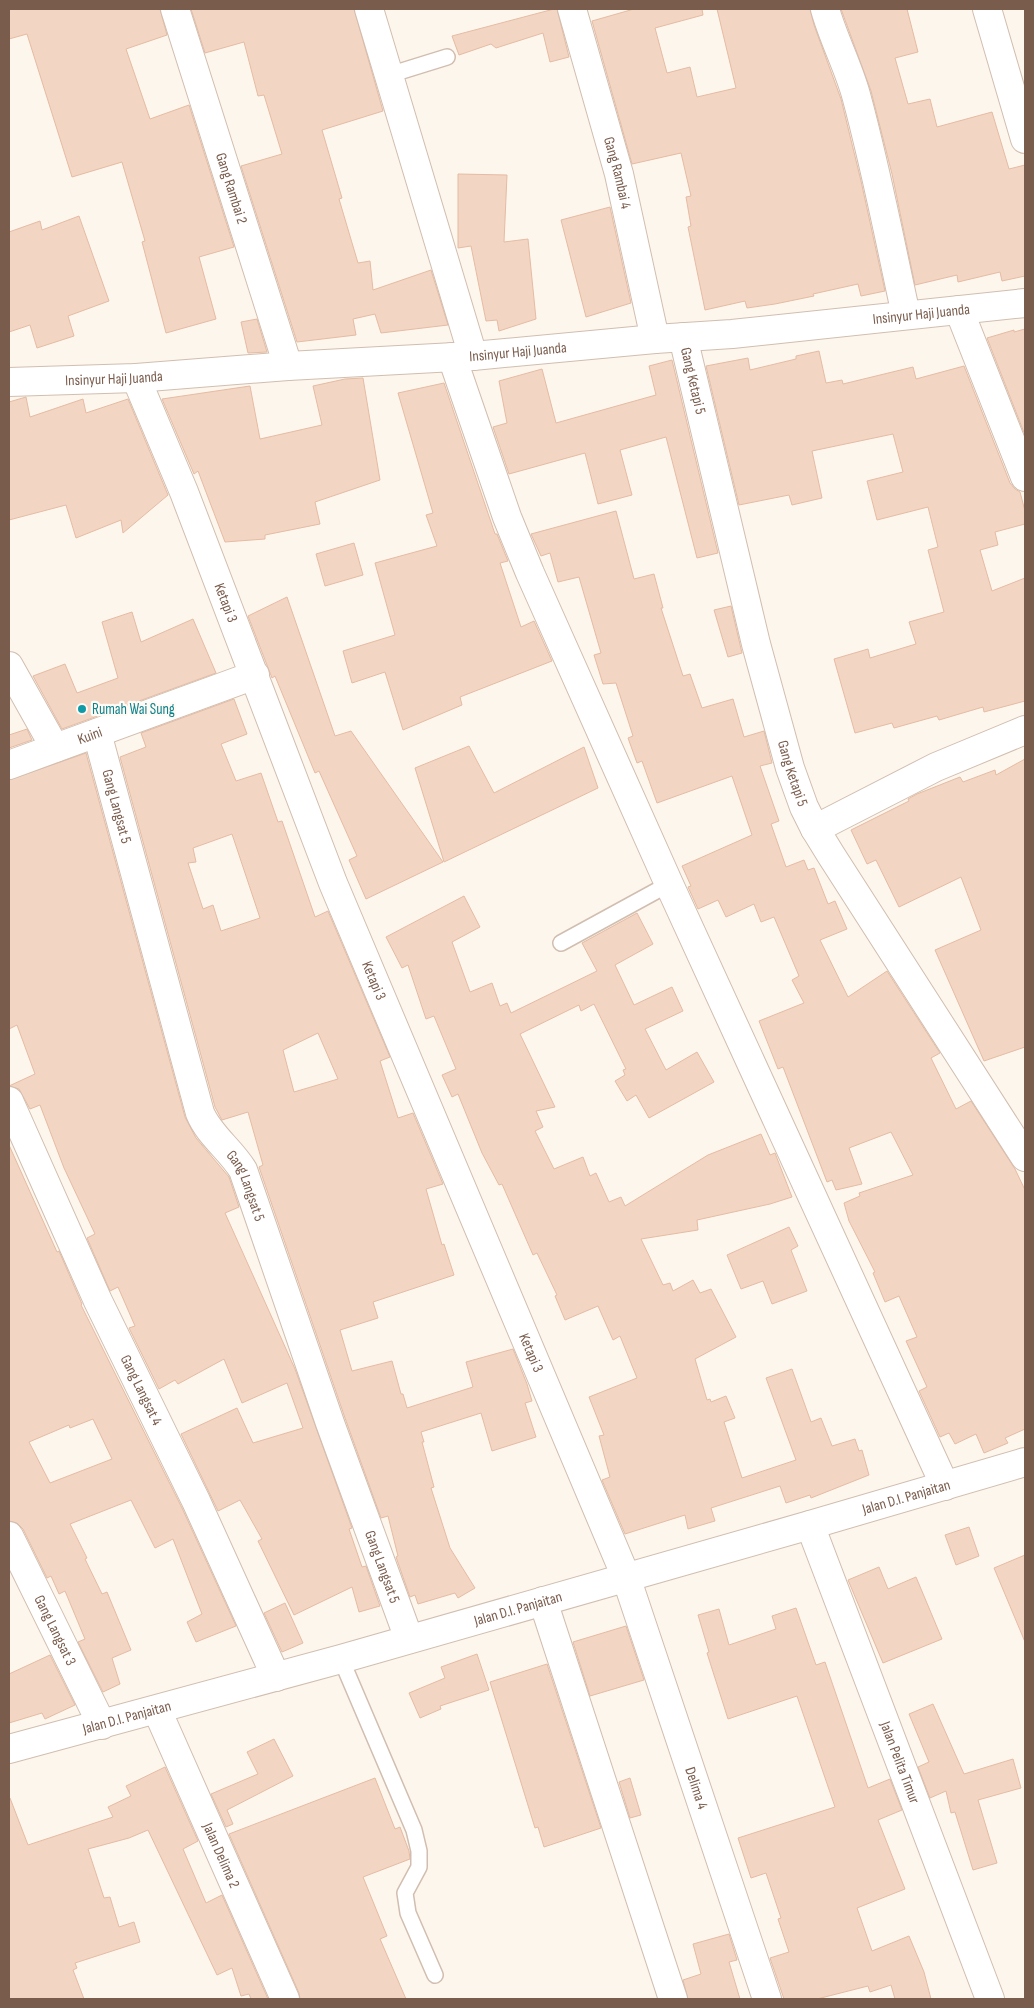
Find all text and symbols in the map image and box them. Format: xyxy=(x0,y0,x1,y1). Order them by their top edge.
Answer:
street label: Gang Rambai 4 xyxy=(599,135,635,211)
street label: Gang Rambai 2 xyxy=(211,150,251,226)
street label: Insinyur Haji Juanda xyxy=(872,300,971,329)
street label: Insinyur Haji Juanda xyxy=(469,338,568,366)
street label: Gang Ketapi 5 xyxy=(676,345,710,416)
street label: Insinyur Haji Juanda xyxy=(65,367,164,390)
street label: Ketapi 3 xyxy=(210,580,242,625)
place label: Rumah Wai Sung xyxy=(92,700,175,719)
marker: Rumah Wai Sung xyxy=(76,703,88,715)
street label: Kuini xyxy=(75,723,105,749)
street label: Gang Ketapi 5 xyxy=(773,738,812,809)
street label: Gang Langsat 5 xyxy=(97,767,135,846)
street label: Ketapi 3 xyxy=(357,958,390,1003)
street label: Gang Langsat 5 xyxy=(222,1146,269,1224)
street label: Ketapi 3 xyxy=(514,1331,547,1375)
street label: Gang Langsat 4 xyxy=(116,1352,166,1429)
street label: Jalan D.I. Panjaitan xyxy=(859,1475,953,1519)
street label: Gang Langsat 5 xyxy=(360,1528,404,1606)
street label: Jalan D.I. Panjaitan xyxy=(471,1587,564,1631)
street label: Gang Langsat 3 xyxy=(30,1592,80,1669)
street label: Jalan D.I. Panjaitan xyxy=(80,1697,173,1739)
street label: Jalan Pelita Timur xyxy=(875,1718,924,1807)
street label: Delima 4 xyxy=(680,1765,712,1812)
street label: Jalan Delima 2 xyxy=(198,1819,244,1891)

